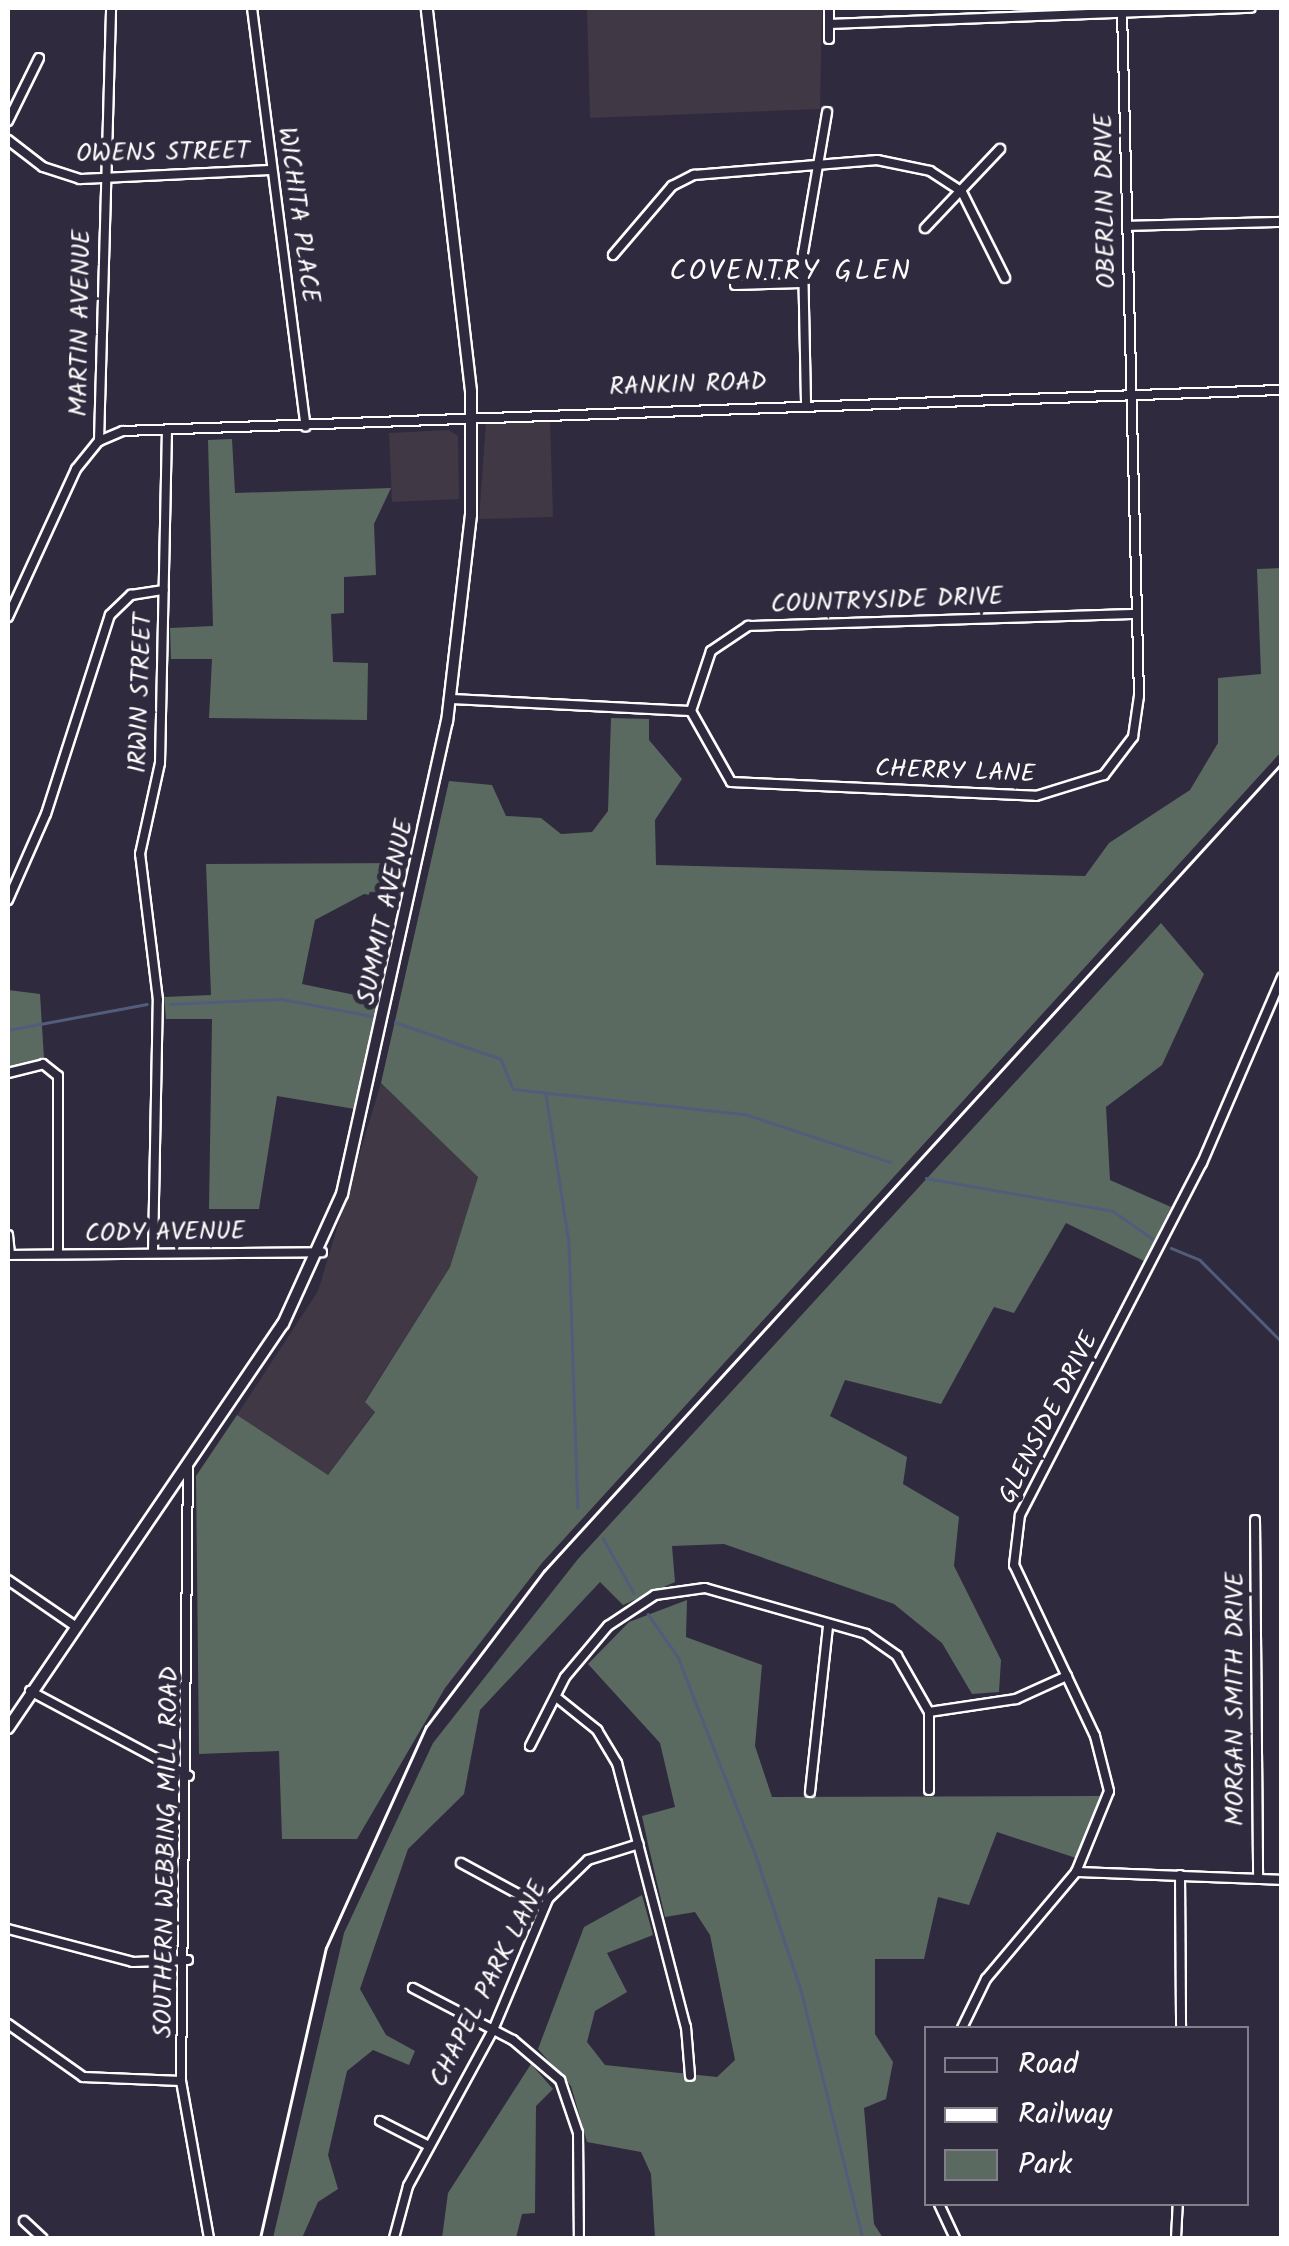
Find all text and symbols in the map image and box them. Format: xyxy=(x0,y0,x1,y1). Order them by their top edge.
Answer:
street label: OBERLIN DRIVE xyxy=(1089,113,1123,289)
street label: WICHITA PLACE xyxy=(271,125,325,305)
street label: OWENS STREET xyxy=(76,136,250,170)
street label: MARTIN AVENUE xyxy=(64,229,98,417)
district label: COVENTRY GLEN xyxy=(669,255,913,289)
street label: RANKIN ROAD xyxy=(609,367,767,403)
street label: COUNTRYSIDE DRIVE xyxy=(770,582,1004,620)
street label: IRWIN STREET xyxy=(123,612,159,774)
street label: CHERRY LANE xyxy=(874,754,1036,790)
street label: SUMMIT AVENUE xyxy=(352,817,420,1007)
street label: CODY AVENUE xyxy=(85,1217,245,1249)
street label: GLENSIDE DRIVE xyxy=(993,1327,1105,1509)
street label: MORGAN SMITH DRIVE xyxy=(1221,1572,1251,1826)
street label: SOUTHERN WEBBING MILL ROAD xyxy=(149,1666,185,2038)
street label: CHAPEL PARK LANE xyxy=(424,1876,554,2092)
legend xyxy=(924,2026,1249,2206)
text: Road xyxy=(1018,2041,1078,2089)
text: Railway xyxy=(1018,2091,1112,2139)
text: Park xyxy=(1018,2141,1072,2189)

